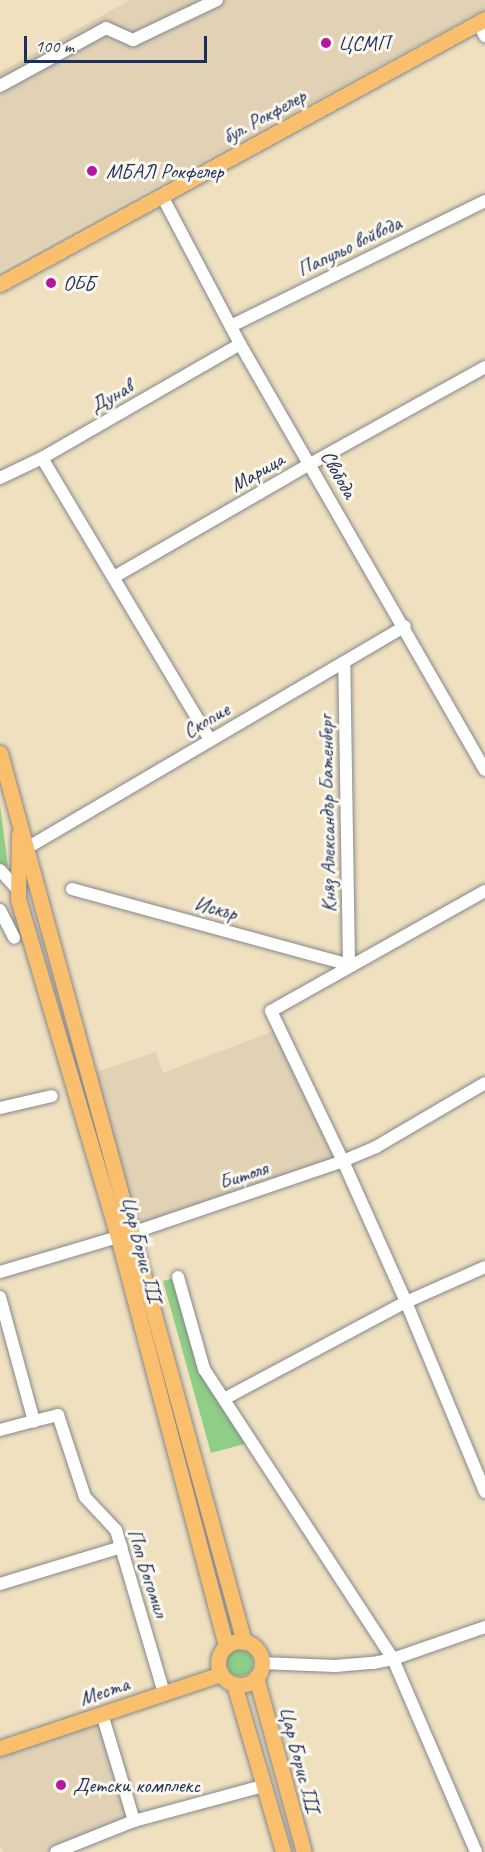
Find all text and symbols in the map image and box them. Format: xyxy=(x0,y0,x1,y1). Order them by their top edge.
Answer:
scale bar xyxy=(27,24,210,62)
place label: ЦСМП xyxy=(338,30,390,56)
text: 100 m xyxy=(35,35,74,57)
marker: ЦСМП xyxy=(319,36,333,50)
street label: бул. Рокфелер xyxy=(218,83,310,149)
place label: МБАЛ Рокфелер xyxy=(106,158,224,184)
marker: МБАЛ Рокфелер xyxy=(83,162,101,180)
street label: Папульо войвода xyxy=(293,210,405,282)
place label: ОББ xyxy=(63,270,95,296)
marker: ОББ xyxy=(44,276,58,290)
street label: Дунав xyxy=(85,374,137,418)
street label: Свобода xyxy=(315,445,363,503)
street label: Марица xyxy=(226,447,288,497)
street label: Скопие xyxy=(178,697,234,743)
street label: Княз Александър Батенберг xyxy=(313,717,341,911)
street label: Искър xyxy=(192,890,240,926)
street label: Битоля xyxy=(215,1155,271,1195)
street label: Цар Борис III xyxy=(116,1193,168,1305)
street label: Поп Богомил xyxy=(122,1526,174,1620)
street label: Места xyxy=(76,1671,132,1711)
street label: Цар Борис III xyxy=(274,1703,326,1815)
place label: Детски комплекс xyxy=(73,1772,200,1798)
marker: Детски комплекс xyxy=(54,1778,68,1792)

